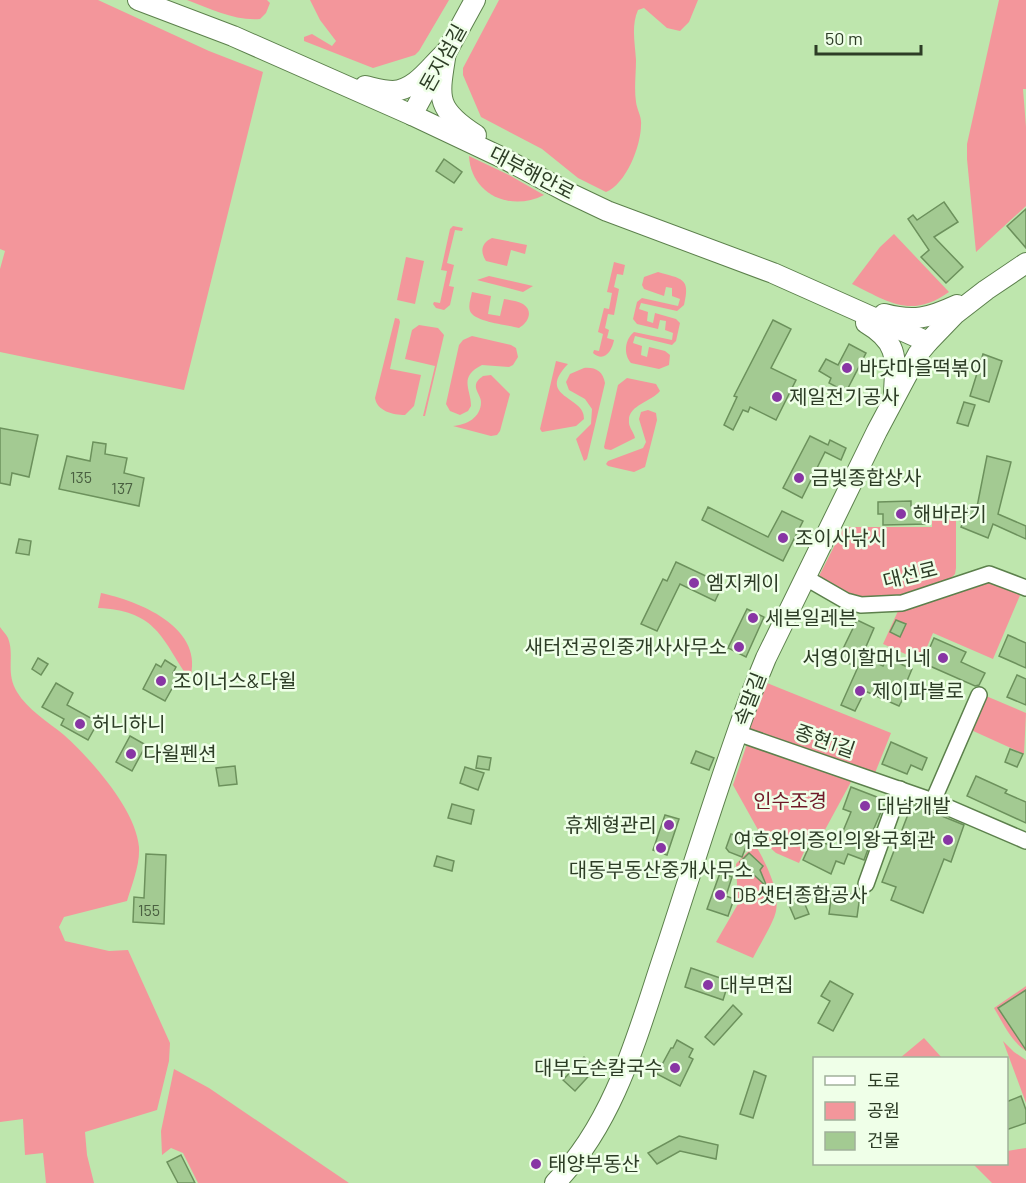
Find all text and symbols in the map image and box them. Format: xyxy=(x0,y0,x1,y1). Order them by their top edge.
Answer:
scale bar xyxy=(816,18,921,56)
street label: 돈지섬길 xyxy=(414,20,470,96)
text: 50 m xyxy=(825,27,863,49)
street label: 대부해안로 xyxy=(486,141,579,204)
place label: 바닷마을떡볶이 xyxy=(859,355,988,379)
marker: 바닷마을떡볶이 xyxy=(840,361,854,375)
place label: 제일전기공사 xyxy=(789,384,899,408)
marker: 제일전기공사 xyxy=(770,390,784,404)
place label: 금빛종합상사 xyxy=(811,465,921,489)
house number: 135 xyxy=(70,467,92,486)
marker: 금빛종합상사 xyxy=(792,471,806,485)
house number: 137 xyxy=(111,478,133,497)
place label: 해바라기 xyxy=(913,501,987,525)
marker: 해바라기 xyxy=(894,507,908,521)
place label: 조이사낚시 xyxy=(795,525,887,549)
marker: 조이사낚시 xyxy=(776,531,790,545)
street label: 대선로 xyxy=(880,556,939,592)
place label: 엠지케이 xyxy=(706,570,780,594)
marker: 엠지케이 xyxy=(687,576,701,590)
place label: 세븐일레븐 xyxy=(765,605,857,629)
marker: 세븐일레븐 xyxy=(746,611,760,625)
place label: 새터전공인중개사사무소 xyxy=(525,634,727,658)
marker: 새터전공인중개사사무소 xyxy=(732,640,746,654)
place label: 서영이할머니네 xyxy=(802,645,931,669)
marker: 서영이할머니네 xyxy=(936,651,950,665)
place label: 조이너스&다윌 xyxy=(173,668,297,692)
street label: 속말길 xyxy=(728,669,770,729)
marker: 조이너스&다윌 xyxy=(154,674,168,688)
place label: 제이파블로 xyxy=(872,678,964,702)
marker: 제이파블로 xyxy=(853,684,867,698)
place label: 허니하니 xyxy=(92,711,166,735)
marker: 허니하니 xyxy=(73,717,87,731)
street label: 종현1길 xyxy=(792,719,859,762)
place label: 다윌펜션 xyxy=(143,741,217,765)
marker: 다윌펜션 xyxy=(124,747,138,761)
park label: 인수조경 xyxy=(753,788,827,812)
place label: 대남개발 xyxy=(877,793,951,817)
marker: 대남개발 xyxy=(858,799,872,813)
place label: 휴체형관리 xyxy=(565,812,657,836)
marker: 휴체형관리 xyxy=(662,818,676,832)
place label: 여호와의증인의왕국회관 xyxy=(734,827,936,851)
marker: 여호와의증인의왕국회관 xyxy=(941,833,955,847)
marker: 대동부동산중개사무소 xyxy=(654,841,668,855)
place label: 대동부동산중개사무소 xyxy=(569,857,753,881)
place label: DB샛터종합공사 xyxy=(732,882,867,906)
marker: DB샛터종합공사 xyxy=(713,888,727,902)
house number: 155 xyxy=(138,900,160,919)
place label: 대부면집 xyxy=(720,972,794,996)
marker: 대부면집 xyxy=(701,978,715,992)
place label: 대부도손칼국수 xyxy=(534,1055,663,1079)
legend xyxy=(813,1057,1008,1165)
marker: 대부도손칼국수 xyxy=(668,1061,682,1075)
text: 도로 xyxy=(867,1069,900,1091)
text: 공원 xyxy=(867,1099,900,1121)
text: 건물 xyxy=(867,1129,900,1151)
place label: 태양부동산 xyxy=(548,1151,640,1175)
marker: 태양부동산 xyxy=(529,1157,543,1171)

